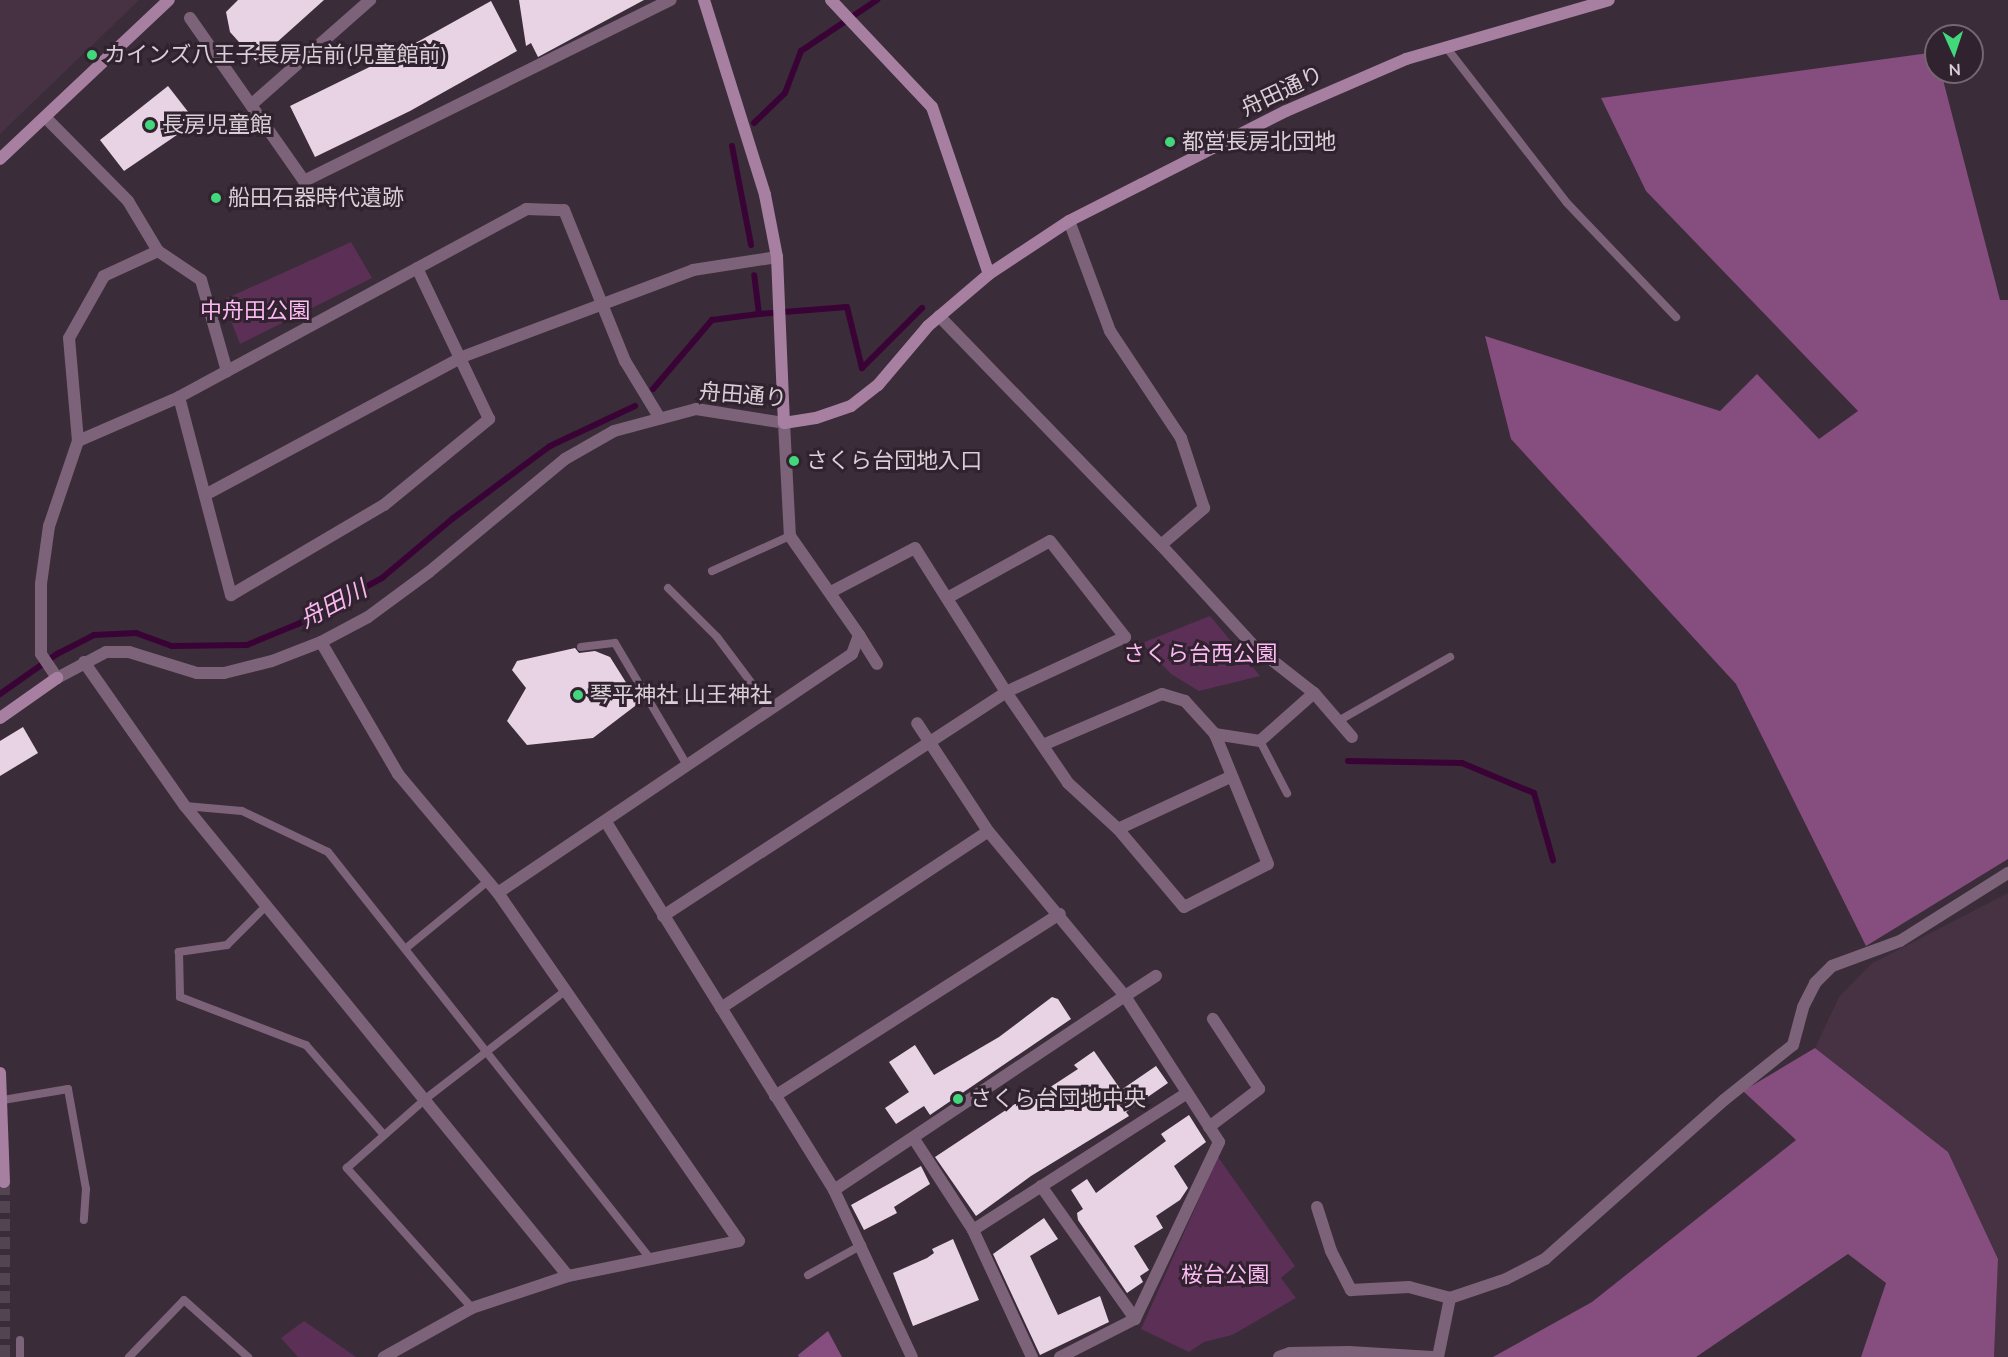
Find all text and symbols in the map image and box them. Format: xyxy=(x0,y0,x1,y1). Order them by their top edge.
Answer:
north arrow xyxy=(1924,24,1984,84)
place label: カインズ八王子長房店前(児童館前) xyxy=(104,42,448,68)
marker: カインズ八王子長房店前(児童館前) xyxy=(85,48,99,62)
street label: 舟田通り xyxy=(1237,60,1327,122)
text: N xyxy=(1948,60,1961,80)
place label: 長房児童館 xyxy=(162,112,272,138)
marker: 長房児童館 xyxy=(143,118,157,132)
place label: 都営長房北団地 xyxy=(1182,129,1336,155)
marker: 都営長房北団地 xyxy=(1163,135,1177,149)
place label: 船田石器時代遺跡 xyxy=(228,185,404,211)
marker: 船田石器時代遺跡 xyxy=(209,191,223,205)
park label: 中舟田公園 xyxy=(200,298,310,324)
street label: 舟田通り xyxy=(698,378,788,412)
place label: さくら台団地入口 xyxy=(806,448,982,474)
marker: さくら台団地入口 xyxy=(787,454,801,468)
water label: 舟田川 xyxy=(294,574,372,634)
park label: さくら台西公園 xyxy=(1123,641,1277,667)
place label: 琴平神社 山王神社 xyxy=(590,682,772,708)
marker: 琴平神社 山王神社 xyxy=(571,688,585,702)
place label: さくら台団地中央 xyxy=(970,1086,1146,1112)
marker: さくら台団地中央 xyxy=(951,1092,965,1106)
park label: 桜台公園 xyxy=(1181,1262,1269,1288)

